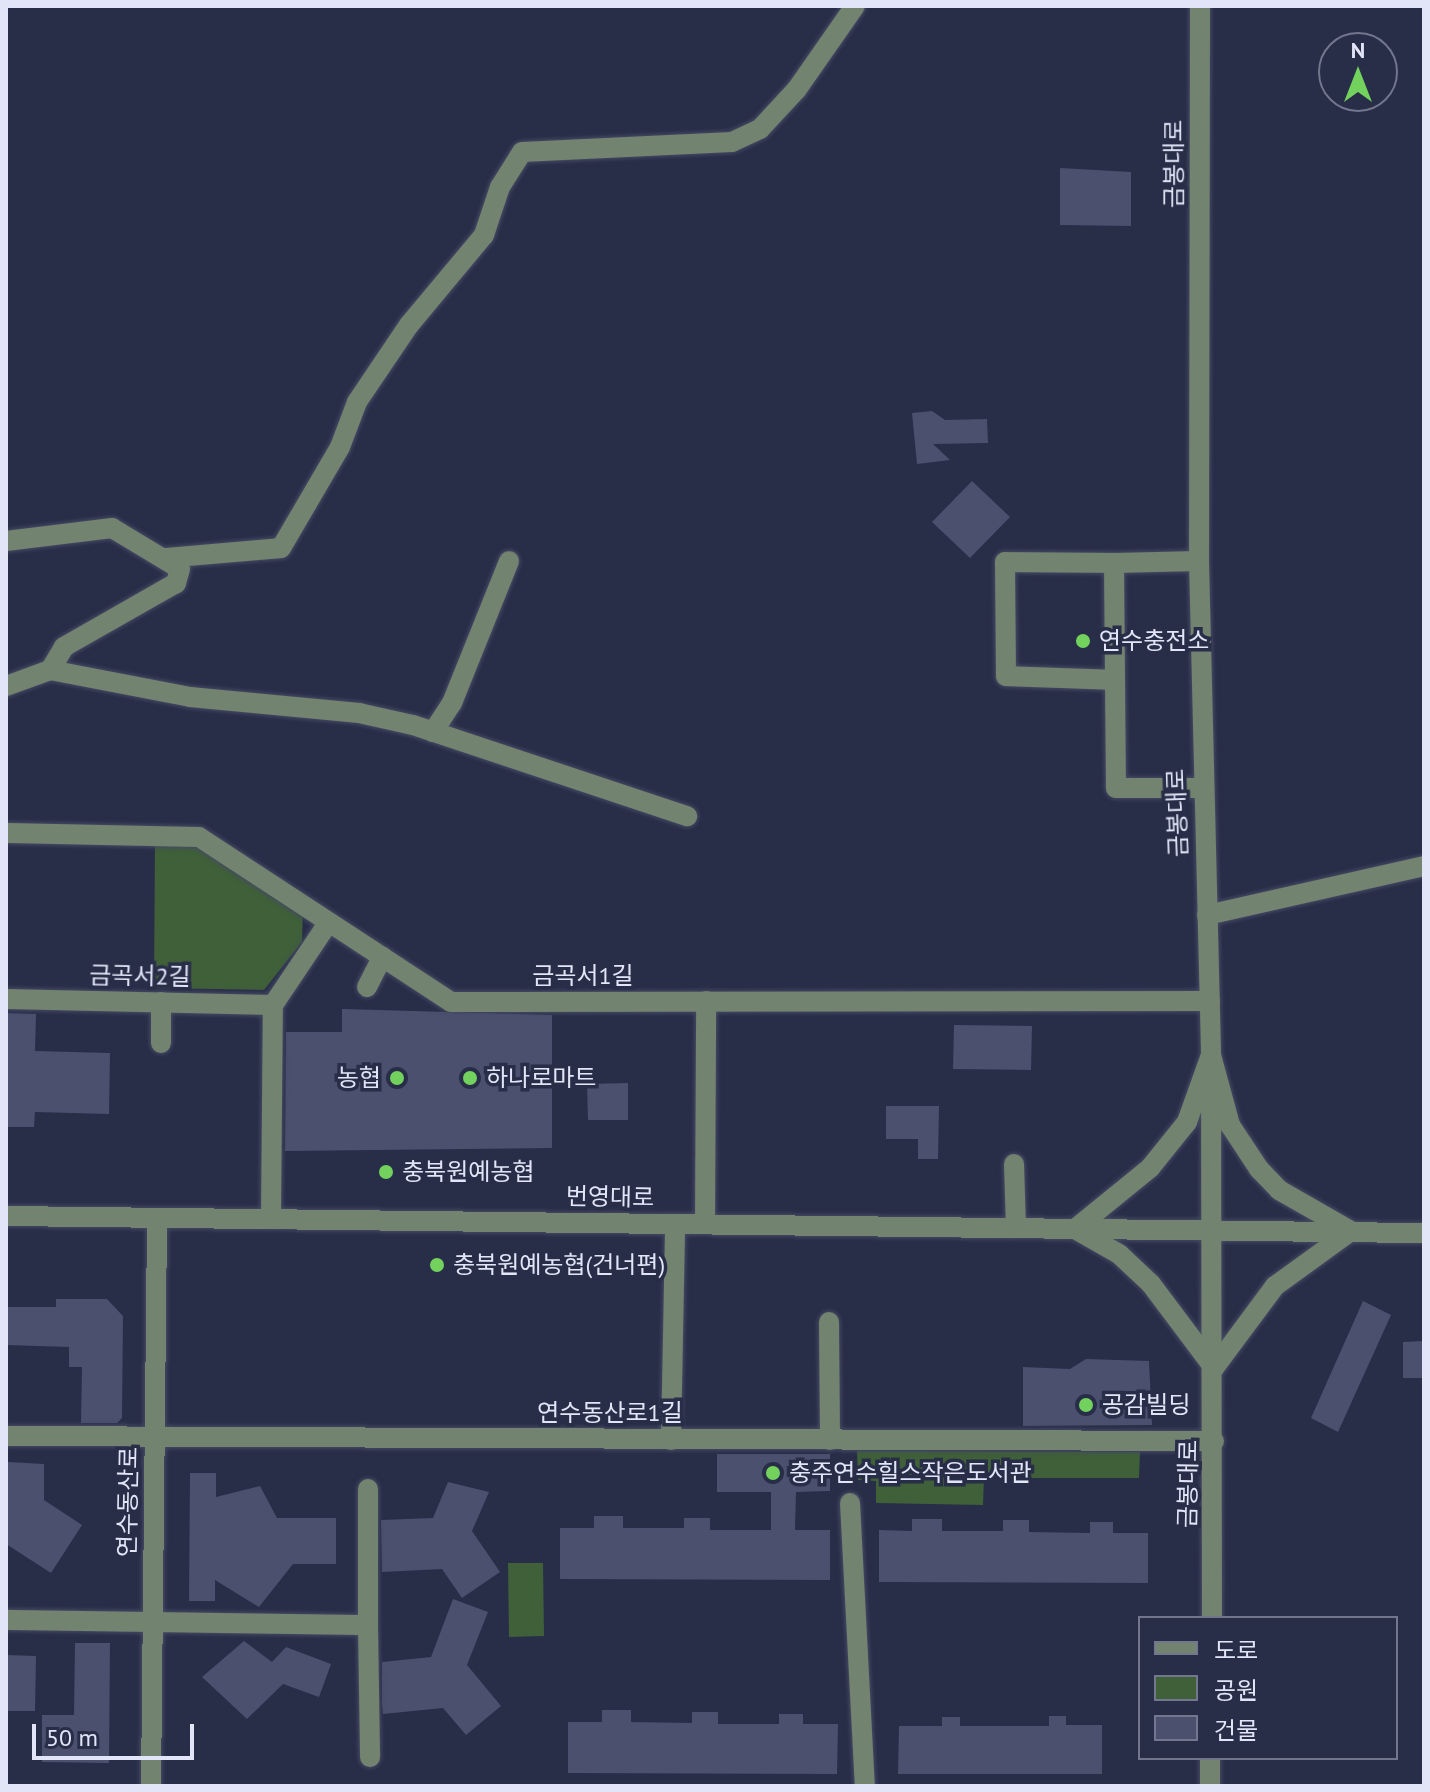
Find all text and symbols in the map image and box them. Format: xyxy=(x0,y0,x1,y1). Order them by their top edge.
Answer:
north arrow xyxy=(1318,32,1398,112)
text: N xyxy=(1351,36,1365,64)
street label: 금봉대로 xyxy=(1160,120,1188,208)
place label: 연수충전소 xyxy=(1099,627,1209,655)
marker: 연수충전소 xyxy=(1074,632,1092,650)
street label: 금봉대로 xyxy=(1161,768,1193,858)
street label: 금곡서2길 xyxy=(89,961,191,991)
street label: 금곡서1길 xyxy=(532,962,634,990)
place label: 농협 xyxy=(337,1064,381,1092)
place label: 하나로마트 xyxy=(486,1064,596,1092)
marker: 농협 xyxy=(388,1069,406,1087)
marker: 하나로마트 xyxy=(461,1069,479,1087)
place label: 충북원예농협 xyxy=(402,1158,534,1186)
marker: 충북원예농협 xyxy=(377,1163,395,1181)
street label: 번영대로 xyxy=(566,1182,654,1212)
place label: 충북원예농협(건너편) xyxy=(453,1251,665,1279)
marker: 충북원예농협(건너편) xyxy=(428,1256,446,1274)
place label: 공감빌딩 xyxy=(1102,1391,1190,1419)
marker: 공감빌딩 xyxy=(1077,1396,1095,1414)
street label: 연수동산로1길 xyxy=(537,1399,683,1427)
street label: 금봉대로 xyxy=(1173,1440,1203,1528)
street label: 연수동산로 xyxy=(113,1447,143,1557)
place label: 충주연수힐스작은도서관 xyxy=(789,1459,1032,1487)
marker: 충주연수힐스작은도서관 xyxy=(764,1464,782,1482)
legend xyxy=(1138,1616,1398,1760)
text: 도로 xyxy=(1214,1635,1258,1666)
text: 공원 xyxy=(1214,1675,1258,1706)
scale bar xyxy=(36,1708,198,1758)
text: 건물 xyxy=(1214,1715,1258,1746)
text: 50 m xyxy=(46,1722,98,1753)

